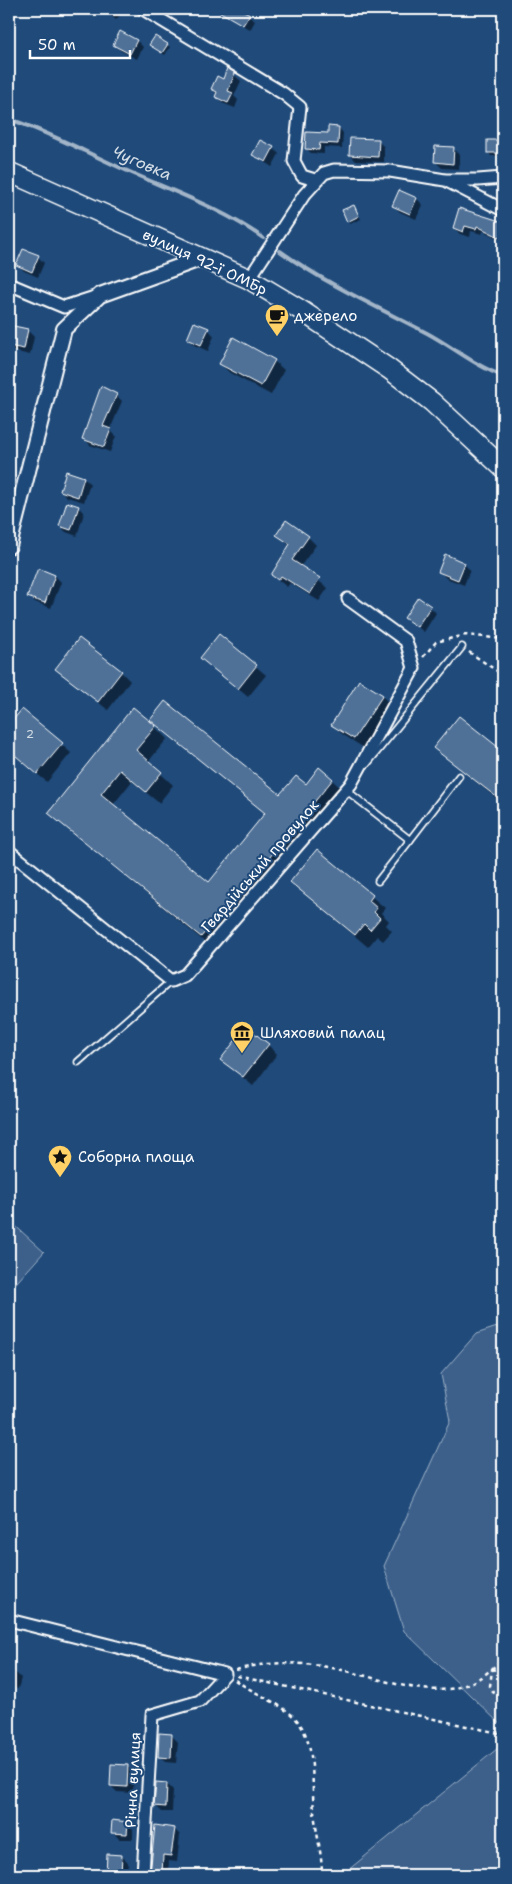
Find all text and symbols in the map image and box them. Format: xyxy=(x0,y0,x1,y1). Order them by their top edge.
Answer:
scale bar xyxy=(30,28,130,60)
text: 50 m xyxy=(38,35,76,55)
water label: Чуговка xyxy=(109,141,175,185)
street label: вулиця 92-ї ОМБр xyxy=(139,224,271,300)
cafe icon: джерело xyxy=(264,303,290,337)
place label: джерело xyxy=(294,306,357,326)
house number: 2 xyxy=(26,726,34,742)
street label: Гвардійський провулок xyxy=(197,795,323,937)
museum icon: Шляховий палац xyxy=(229,1020,255,1054)
place label: Шляховий палац xyxy=(260,1023,385,1043)
place icon: Соборна площа xyxy=(47,1144,73,1178)
place label: Соборна площа xyxy=(78,1147,195,1167)
street label: Річна вулиця xyxy=(120,1731,146,1829)

